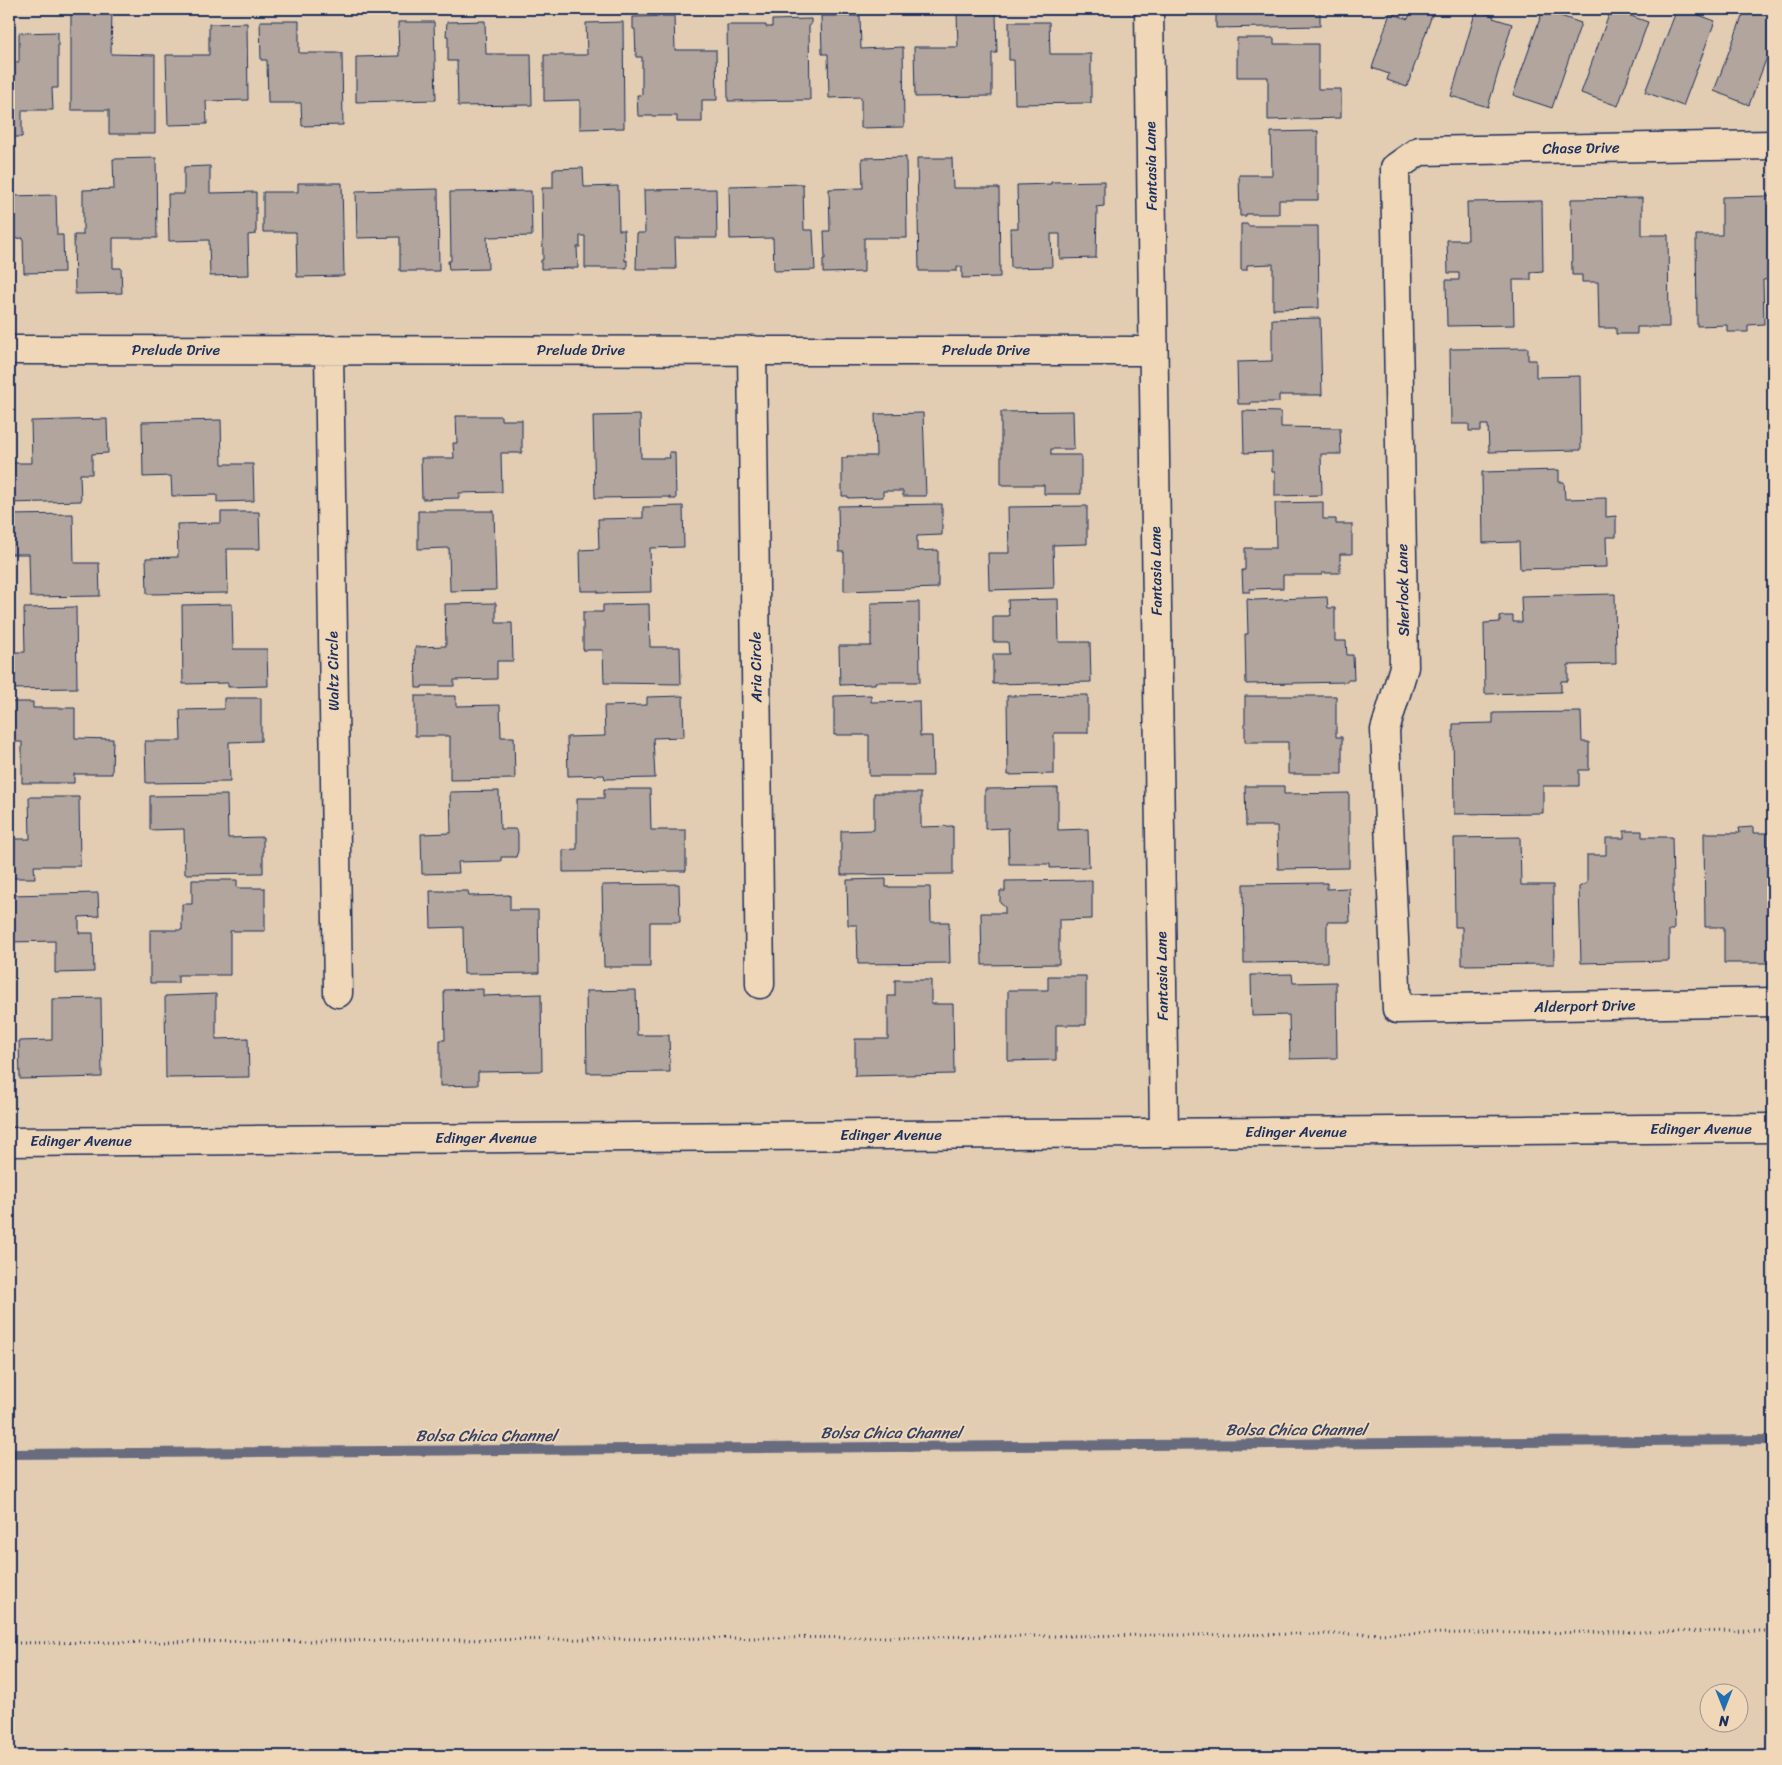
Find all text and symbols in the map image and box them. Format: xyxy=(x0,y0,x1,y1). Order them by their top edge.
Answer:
street label: Fantasia Lane xyxy=(1137,121,1165,211)
street label: Chase Drive xyxy=(1542,134,1620,162)
street label: Prelude Drive xyxy=(132,337,220,363)
street label: Prelude Drive xyxy=(537,337,625,363)
street label: Prelude Drive xyxy=(942,337,1030,363)
street label: Fantasia Lane xyxy=(1142,526,1170,616)
street label: Sherlock Lane xyxy=(1389,543,1417,637)
street label: Waltz Circle xyxy=(319,631,347,711)
street label: Aria Circle xyxy=(742,631,770,704)
street label: Fantasia Lane xyxy=(1148,931,1176,1021)
street label: Alderport Drive xyxy=(1533,992,1636,1020)
street label: Edinger Avenue xyxy=(1650,1116,1752,1142)
street label: Edinger Avenue xyxy=(1245,1119,1347,1145)
street label: Edinger Avenue xyxy=(840,1122,942,1148)
street label: Edinger Avenue xyxy=(435,1125,537,1151)
street label: Edinger Avenue xyxy=(30,1128,132,1154)
water label: Bolsa Chica Channel xyxy=(1226,1415,1370,1444)
water label: Bolsa Chica Channel xyxy=(821,1418,965,1447)
water label: Bolsa Chica Channel xyxy=(416,1421,560,1450)
north arrow xyxy=(1700,1682,1750,1732)
text: N xyxy=(1719,1708,1730,1733)

